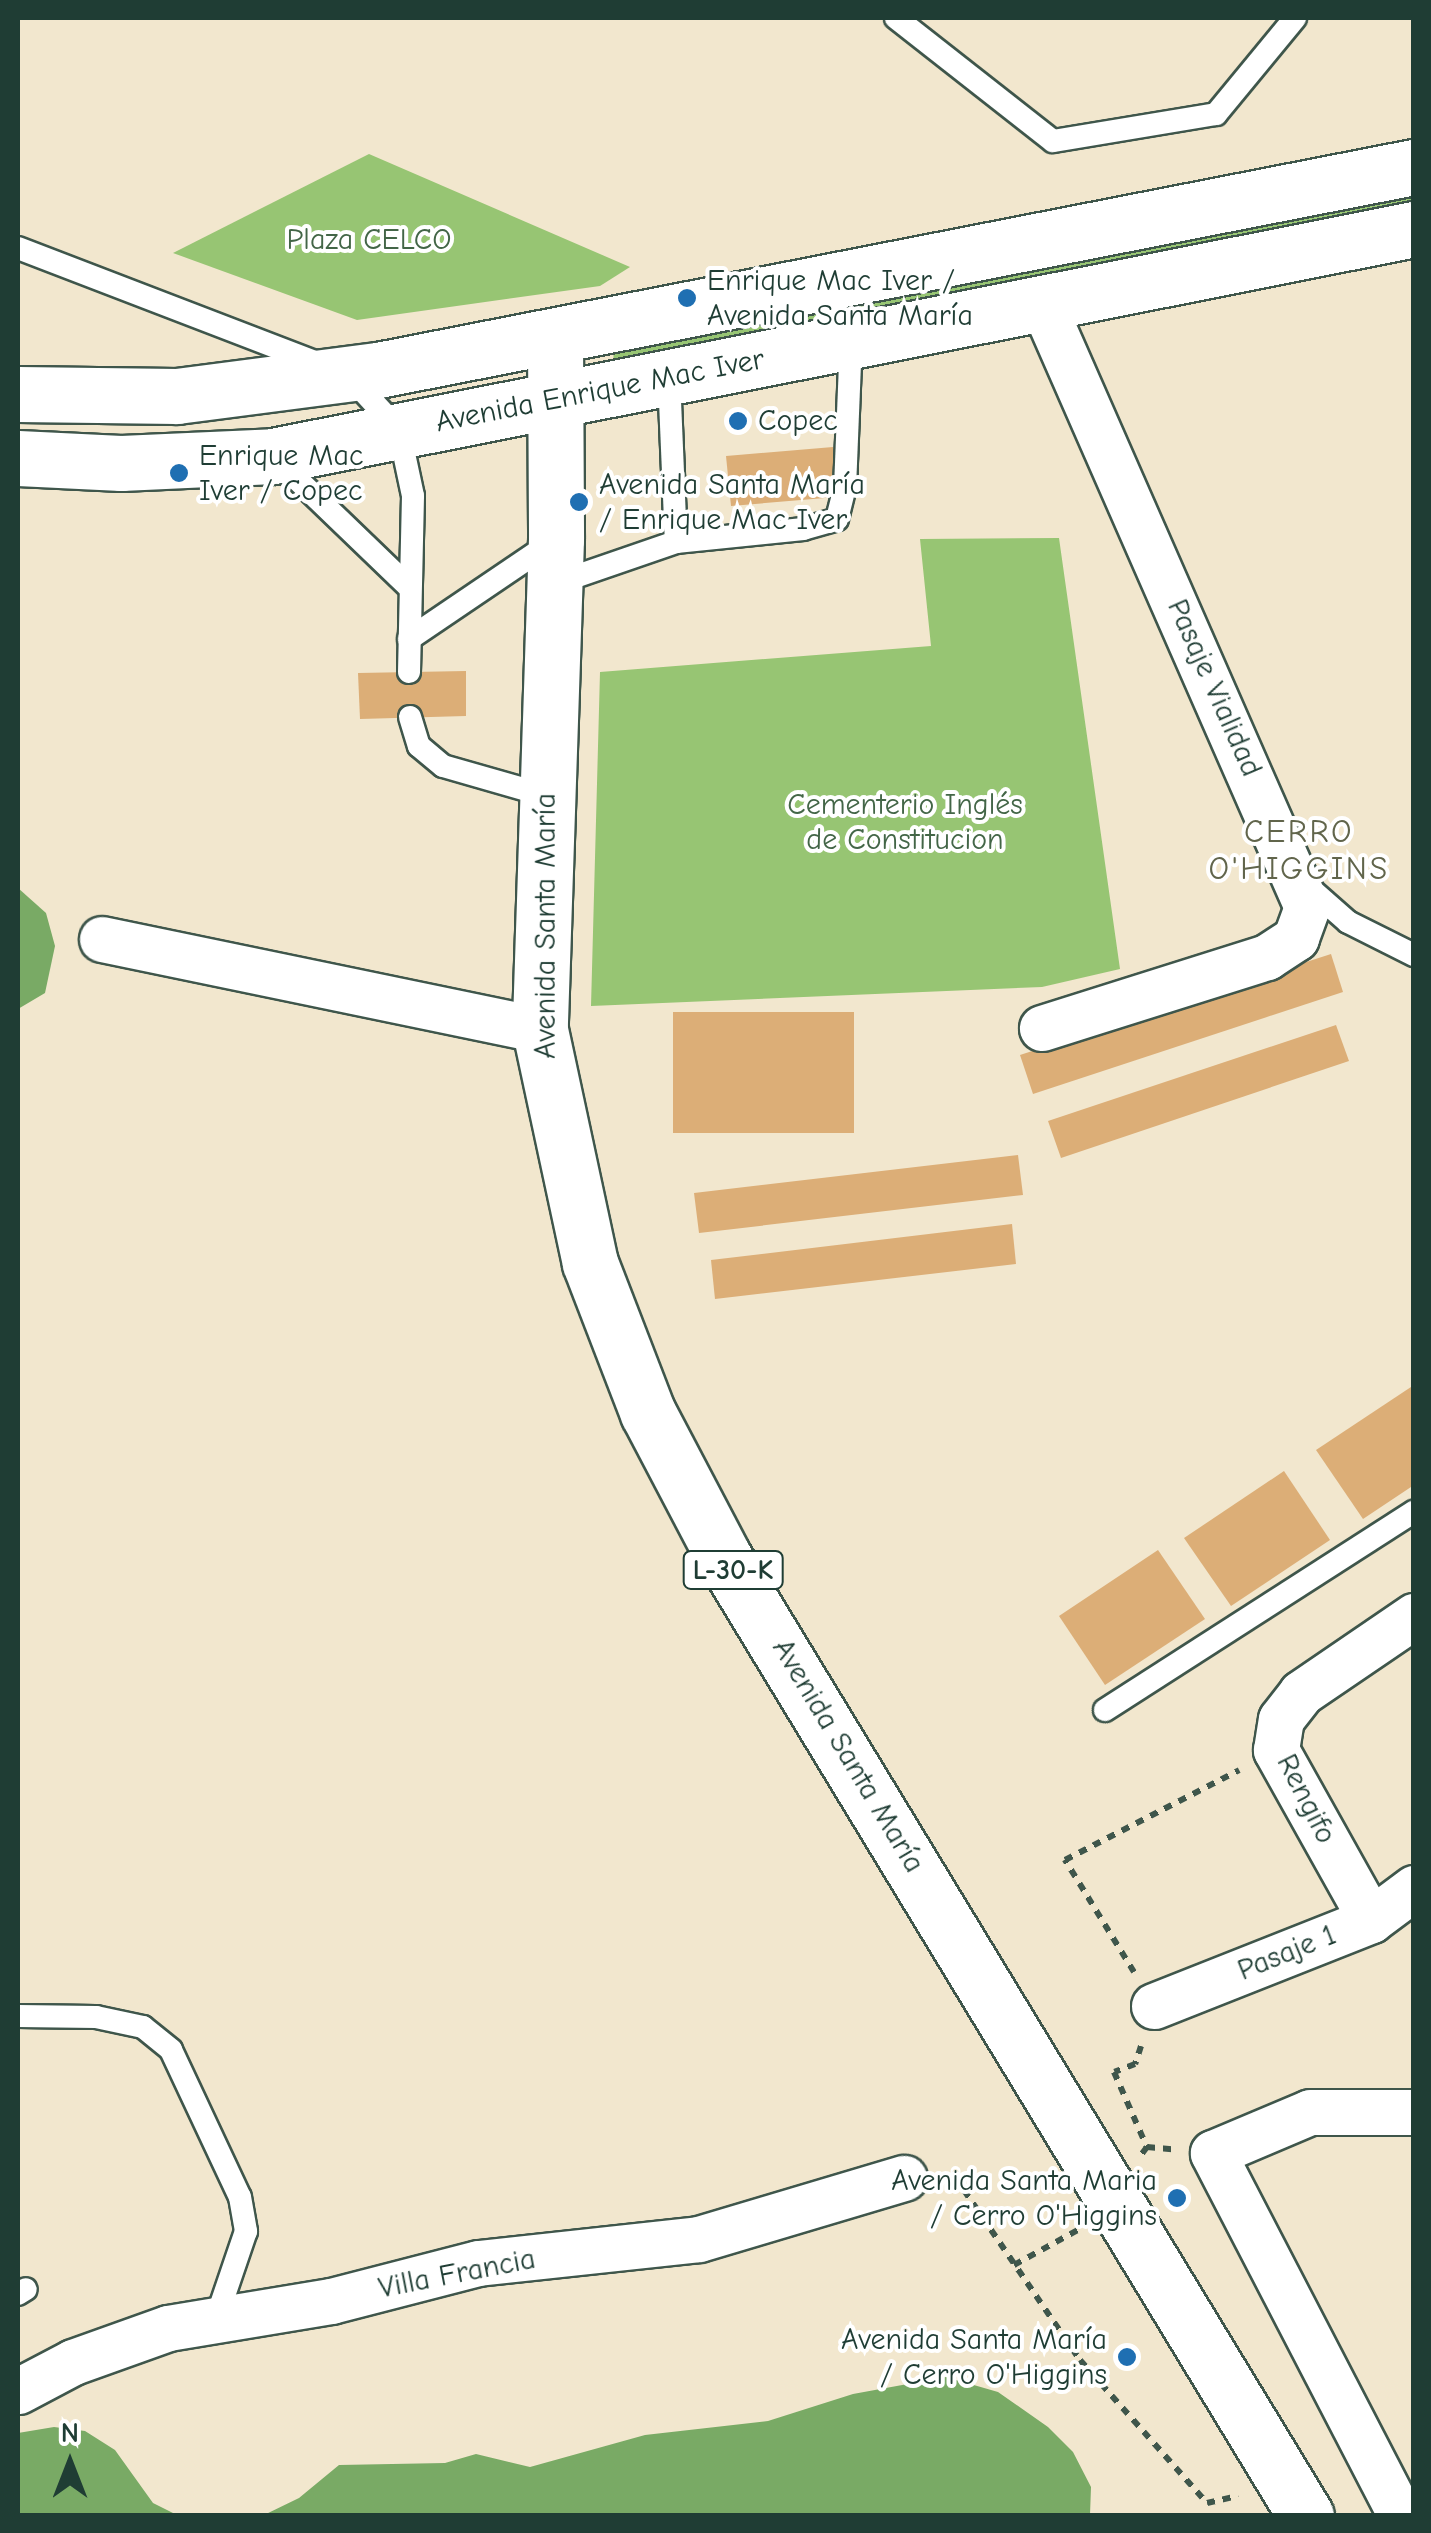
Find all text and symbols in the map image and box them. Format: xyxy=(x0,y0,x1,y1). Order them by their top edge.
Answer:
park label: Plaza CELCO xyxy=(287,222,451,258)
place label: Enrique Mac Iver / Avenida Santa María xyxy=(707,263,973,334)
marker: Enrique Mac Iver / Avenida Santa María xyxy=(676,287,698,309)
street label: Avenida Enrique Mac Iver xyxy=(433,341,767,441)
place label: Copec xyxy=(758,403,838,439)
marker: Copec xyxy=(727,410,749,432)
place label: Enrique Mac Iver / Copec xyxy=(199,438,363,508)
marker: Enrique Mac Iver / Copec xyxy=(168,462,190,484)
place label: Avenida Santa María / Enrique Mac Iver xyxy=(599,467,865,538)
marker: Avenida Santa María / Enrique Mac Iver xyxy=(568,491,590,513)
street label: Pasaje Vialidad xyxy=(1159,594,1269,782)
park label: Cementerio Inglés de Constitucion xyxy=(787,787,1023,858)
street label: Avenida Santa María xyxy=(528,793,564,1059)
district label: CERRO O'HIGGINS xyxy=(1208,814,1390,889)
road number: L-30-K xyxy=(680,1547,786,1593)
street label: Avenida Santa María xyxy=(764,1633,932,1879)
street label: Rengifo xyxy=(1268,1748,1344,1850)
street label: Pasaje 1 xyxy=(1233,1917,1341,1989)
place label: Avenida Santa Maria / Cerro O'Higgins xyxy=(891,2163,1157,2234)
marker: Avenida Santa Maria / Cerro O'Higgins xyxy=(1166,2187,1188,2209)
street label: Villa Francia xyxy=(376,2241,538,2307)
place label: Avenida Santa María / Cerro O'Higgins xyxy=(841,2322,1107,2392)
marker: Avenida Santa María / Cerro O'Higgins xyxy=(1116,2346,1138,2368)
north arrow xyxy=(20,2413,120,2513)
text: N xyxy=(61,2417,79,2449)

